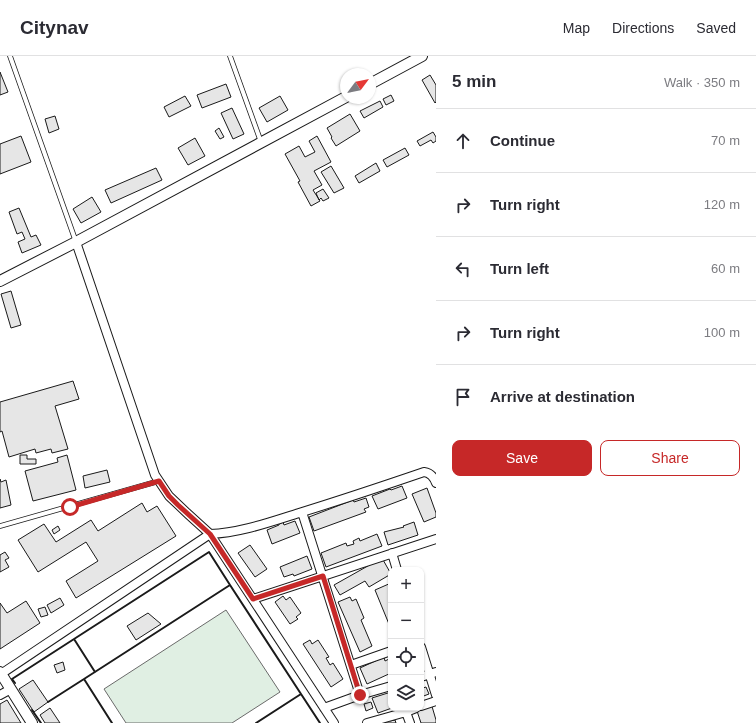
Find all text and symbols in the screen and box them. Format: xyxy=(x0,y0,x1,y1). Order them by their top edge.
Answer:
text: Citynav xyxy=(20,17,89,38)
text: Map xyxy=(563,20,590,36)
text: Directions xyxy=(612,20,674,36)
text: Saved xyxy=(696,20,736,36)
north arrow xyxy=(340,68,376,104)
text: 5 min xyxy=(452,72,496,91)
text: Walk · 350 m xyxy=(664,75,740,90)
icon: ahead xyxy=(452,130,474,152)
text: Continue xyxy=(490,132,555,149)
text: 70 m xyxy=(711,133,740,148)
icon: right xyxy=(452,194,474,216)
text: Turn right xyxy=(490,196,560,213)
text: 120 m xyxy=(704,197,740,212)
icon: left xyxy=(452,258,474,280)
text: Turn left xyxy=(490,260,549,277)
text: 60 m xyxy=(711,261,740,276)
icon: right xyxy=(452,322,474,344)
text: Turn right xyxy=(490,324,560,341)
text: 100 m xyxy=(704,325,740,340)
icon: arrive xyxy=(452,386,474,408)
text: Arrive at destination xyxy=(490,388,635,405)
button: Save xyxy=(452,440,592,476)
button: Share xyxy=(600,440,740,476)
route start xyxy=(61,498,79,516)
map controls xyxy=(388,567,424,711)
button: + xyxy=(388,567,424,603)
button: − xyxy=(388,603,424,639)
button: locate xyxy=(388,639,424,675)
button: layers xyxy=(388,675,424,711)
route end xyxy=(351,686,369,704)

